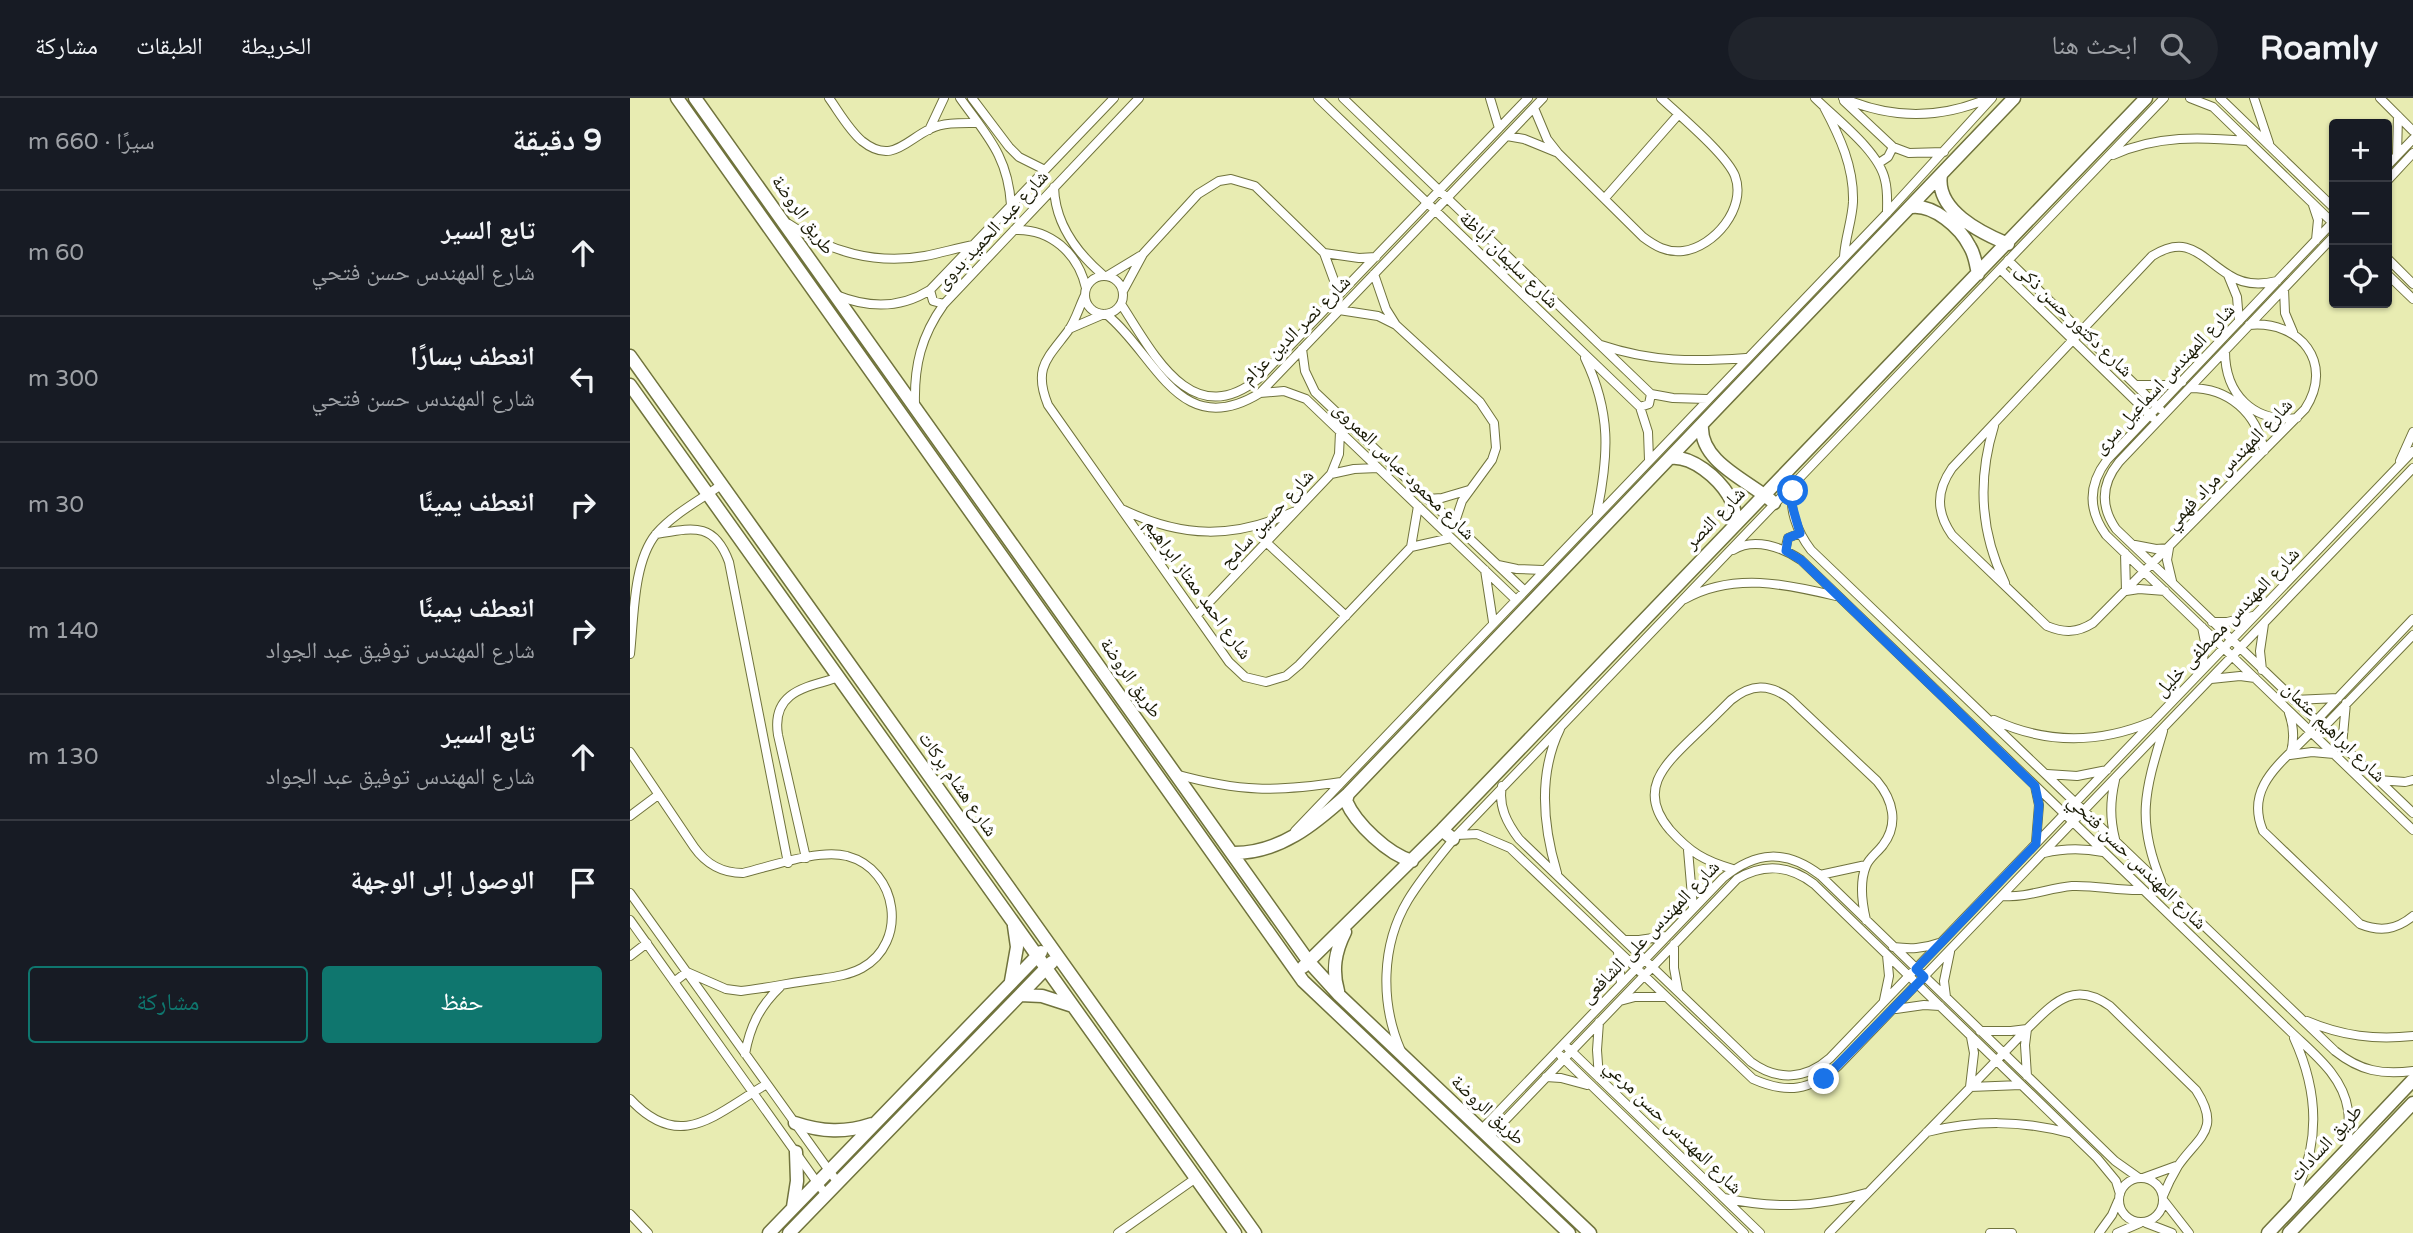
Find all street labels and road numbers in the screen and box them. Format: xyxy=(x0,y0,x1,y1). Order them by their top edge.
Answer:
street label: شارع عبد الحميد بدوى xyxy=(931,166,1053,294)
street label: طريق الروضة xyxy=(767,171,839,259)
street label: شارع سليمان أباظة xyxy=(1455,207,1564,313)
street label: شارع دكتور حسن ذكى xyxy=(2011,258,2137,382)
street label: شارع نصر الدين عزام xyxy=(1237,271,1356,390)
street label: شارع المهندس اسماعيل سرى xyxy=(2089,299,2239,459)
street label: شارع المهندس مراد فهمي xyxy=(2161,394,2300,537)
street label: شارع محمود عباس العمروى xyxy=(1329,398,1479,544)
street label: شارع حسين سامح xyxy=(1216,465,1319,574)
street label: شارع النصر xyxy=(1679,482,1750,554)
street label: شارع احمد ممتاز ابراهيم xyxy=(1139,514,1256,664)
street label: شارع المهندس مصطفى خليل xyxy=(2150,543,2304,701)
street label: طريق الروضة xyxy=(1095,634,1167,722)
street label: شارع ابراهيم عثمان xyxy=(2277,677,2390,787)
street label: شارع هشام بركات xyxy=(912,727,1002,842)
street label: شارع المهندس حسن فتحي xyxy=(2060,790,2211,937)
street label: شارع المهندس على الشافعى xyxy=(1576,856,1724,1008)
street label: شارع المهندس حسن مرعي xyxy=(1597,1055,1747,1201)
street label: طريق الروضة xyxy=(1447,1070,1529,1150)
street label: طريق السادات xyxy=(2285,1100,2367,1186)

